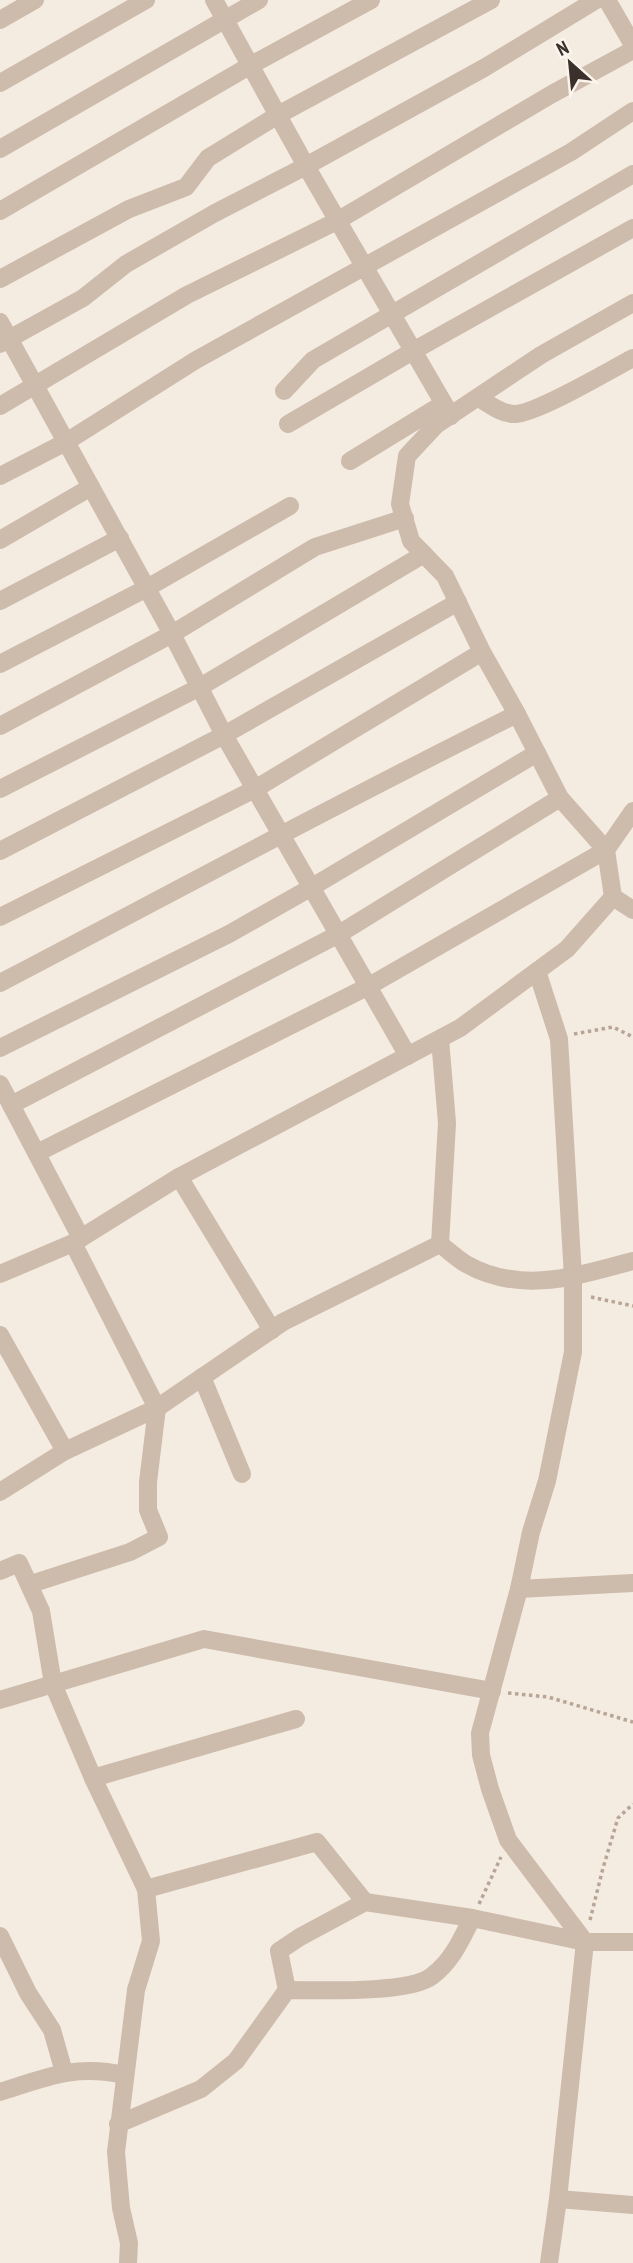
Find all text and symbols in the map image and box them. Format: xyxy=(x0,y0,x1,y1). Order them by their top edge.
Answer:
north arrow xyxy=(535,28,605,98)
text: N xyxy=(552,35,572,61)

